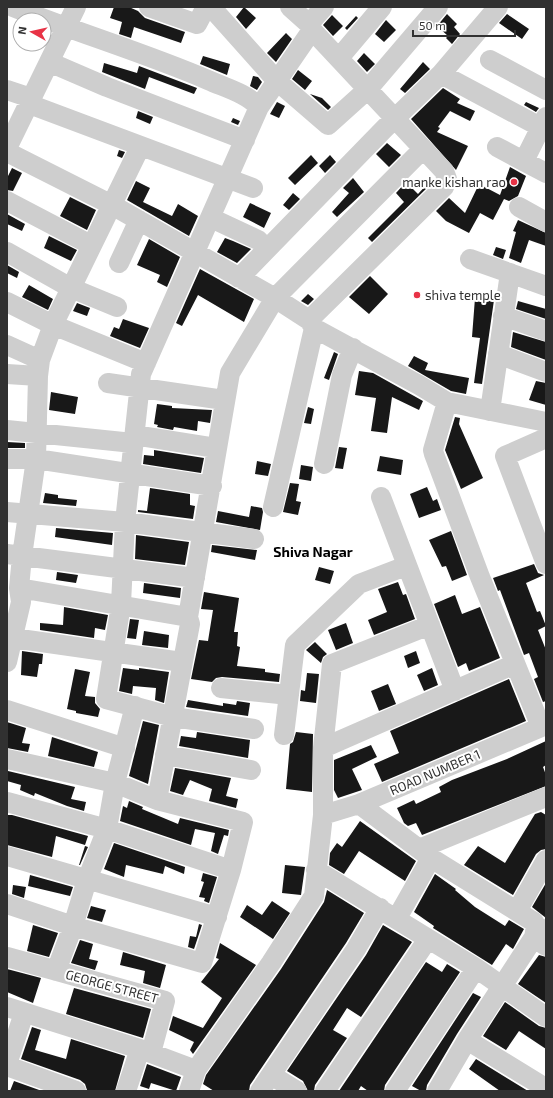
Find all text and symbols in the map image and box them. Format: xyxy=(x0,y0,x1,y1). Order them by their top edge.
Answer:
north arrow xyxy=(12,12,52,52)
scale bar xyxy=(413,12,515,38)
text: 50 m xyxy=(419,18,446,32)
text: N xyxy=(15,26,29,35)
place label: manke kishan rao xyxy=(402,174,506,190)
marker: manke kishan rao xyxy=(509,177,519,187)
place label: shiva temple xyxy=(425,287,501,303)
marker: shiva temple xyxy=(412,290,422,300)
district label: Shiva Nagar xyxy=(273,543,353,560)
street label: ROAD NUMBER 1 xyxy=(387,746,483,798)
street label: GEORGE STREET xyxy=(64,966,161,1006)

